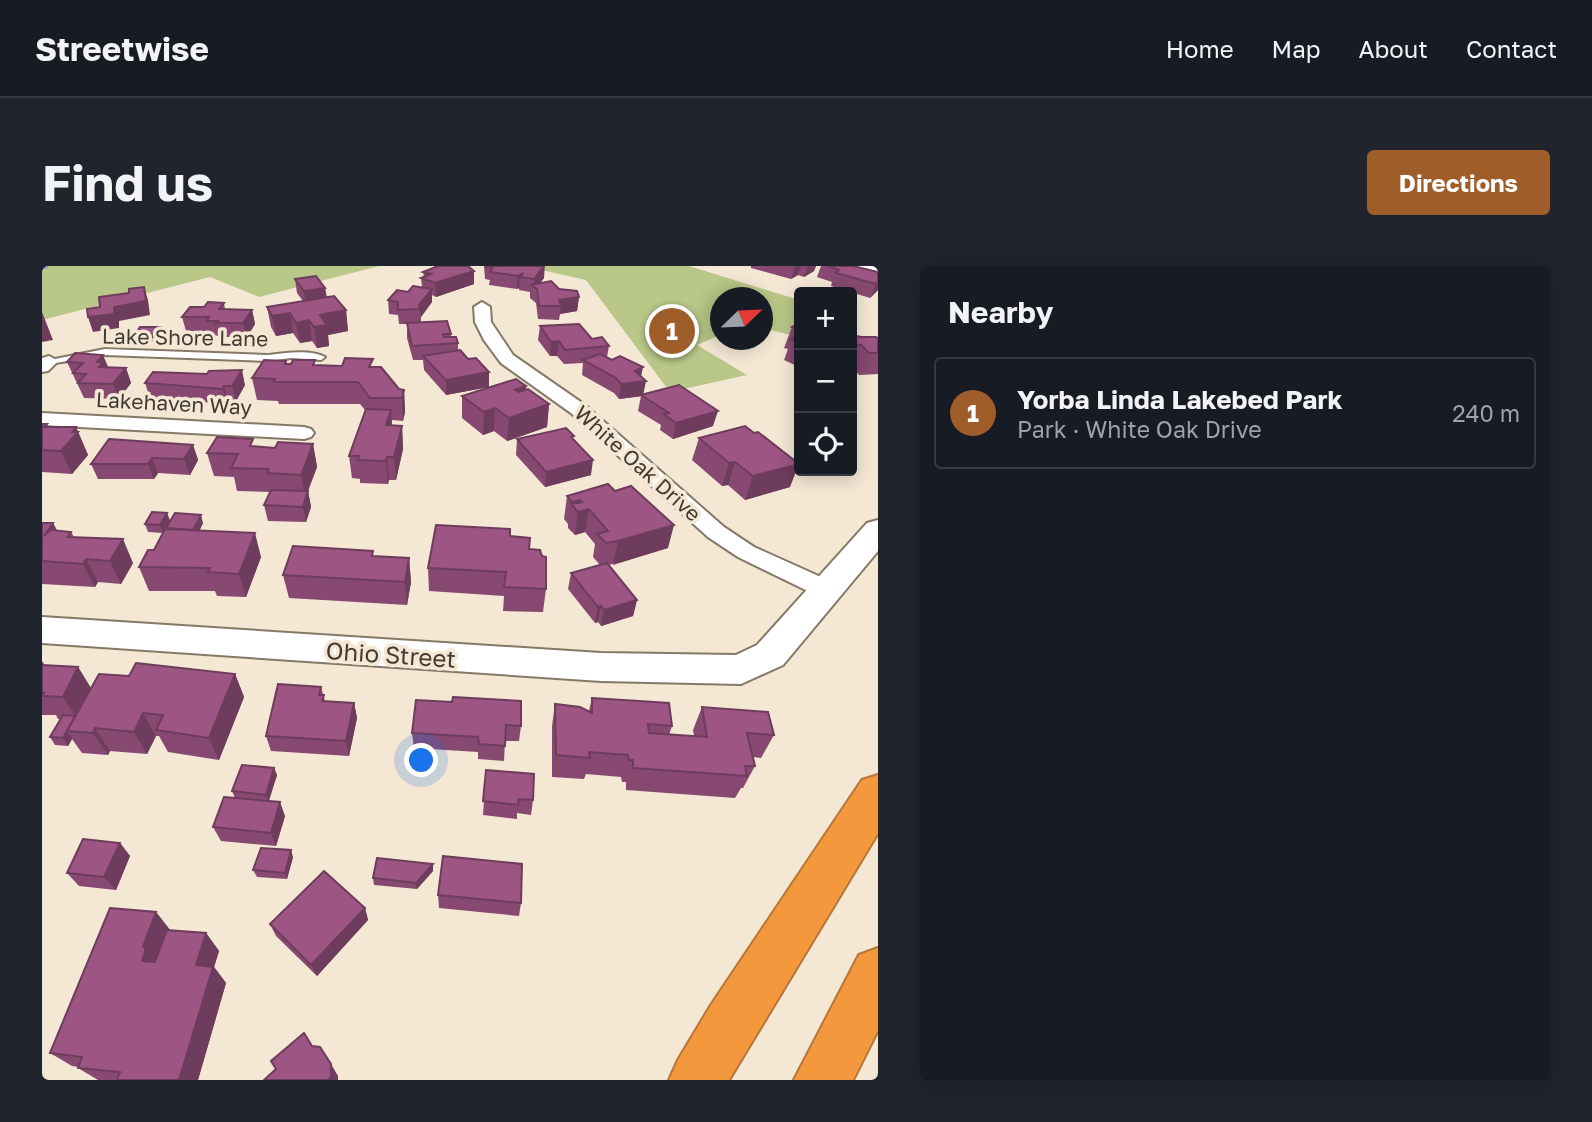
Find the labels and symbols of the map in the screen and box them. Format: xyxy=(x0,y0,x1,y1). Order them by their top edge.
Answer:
north arrow xyxy=(710,287,773,350)
pin: 1 xyxy=(649,305,695,357)
street label: Lake Shore Lane xyxy=(102,323,268,351)
street label: Lakehaven Way xyxy=(95,386,253,420)
street label: White Oak Drive xyxy=(569,399,707,527)
street label: Ohio Street xyxy=(325,635,457,673)
your location xyxy=(404,743,438,777)

